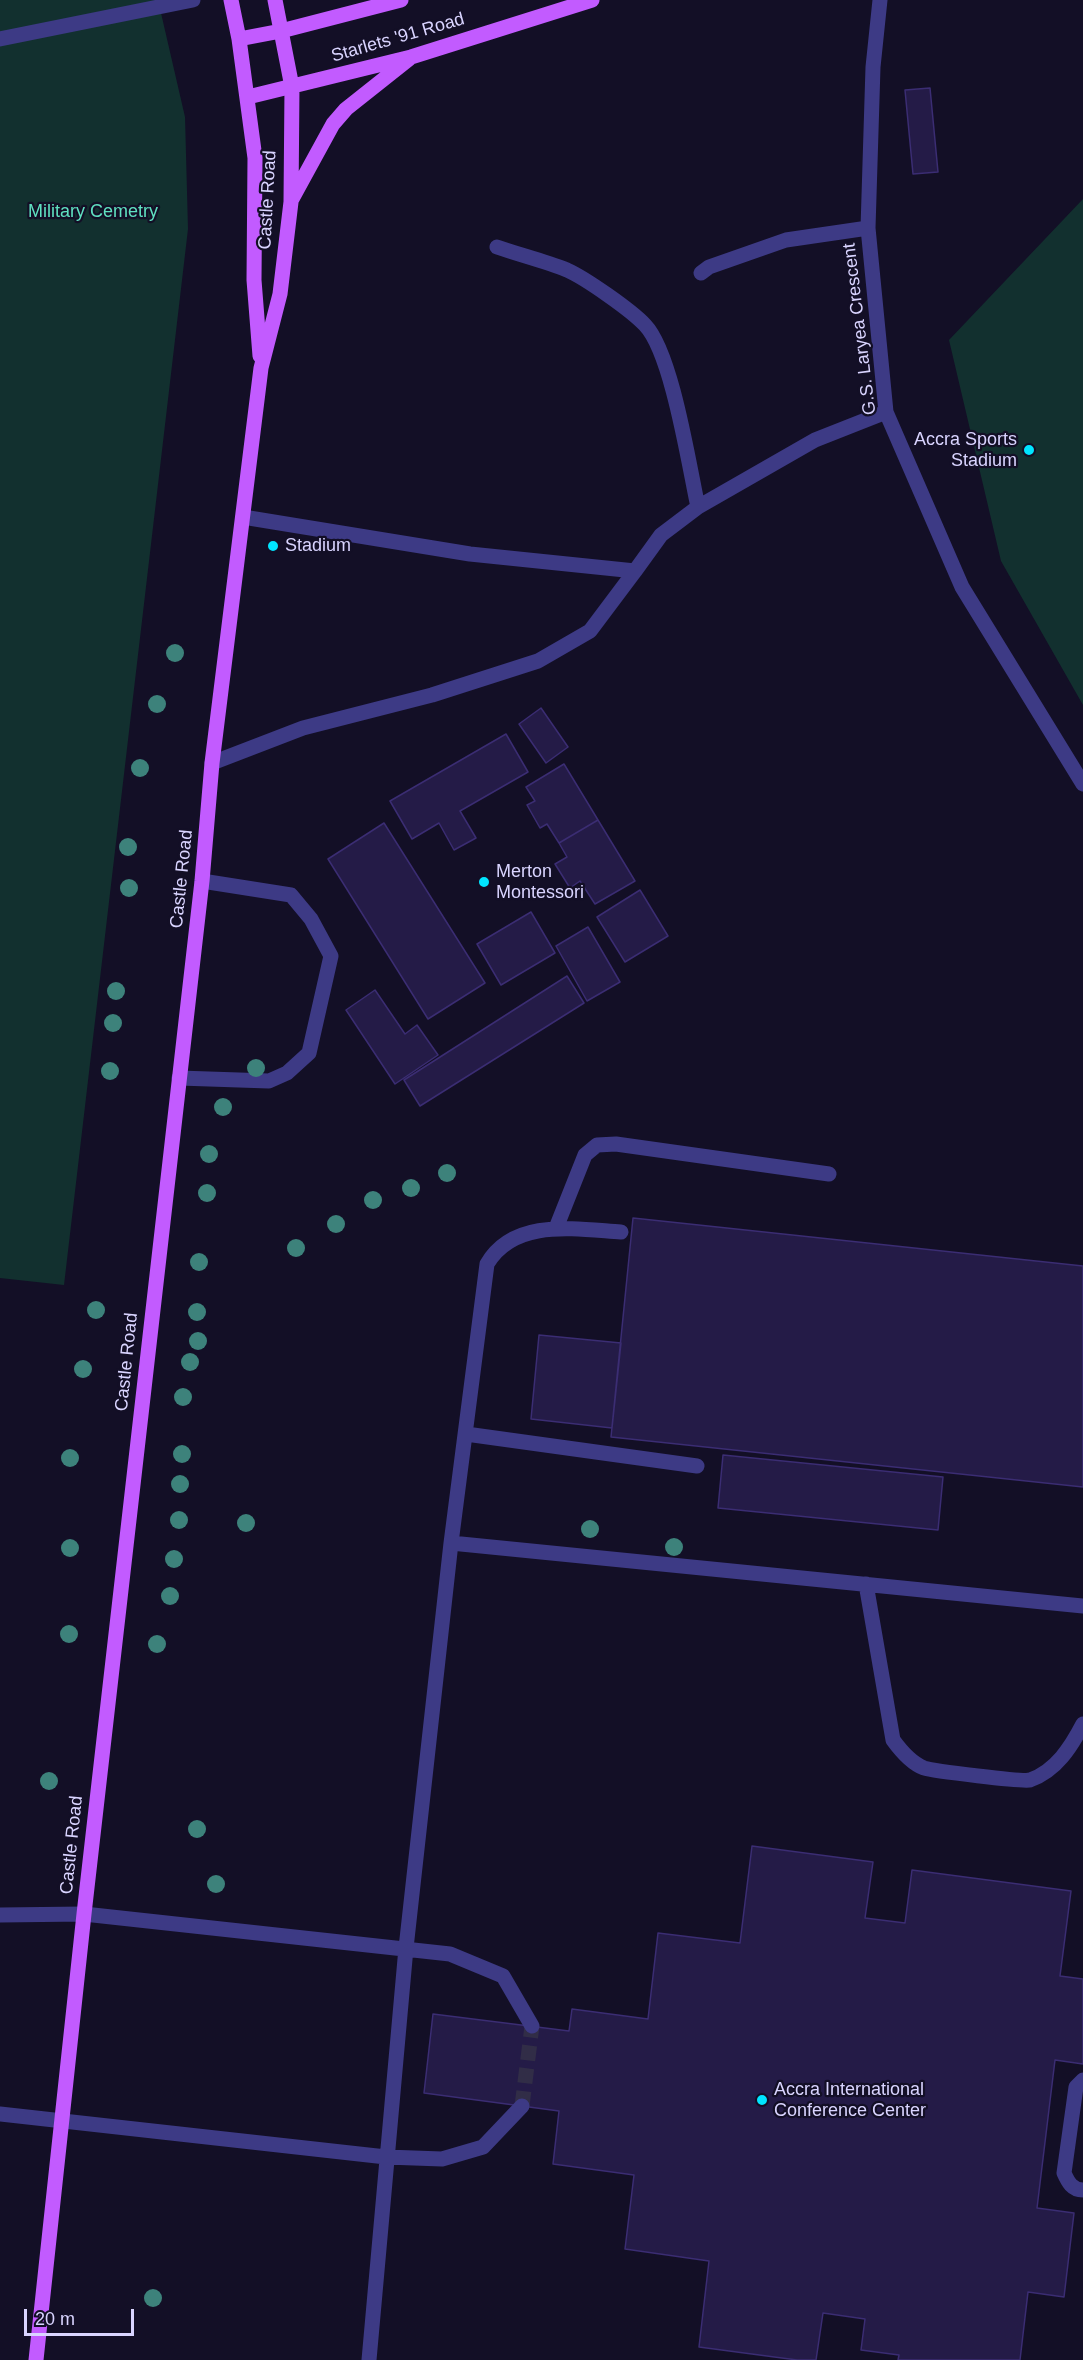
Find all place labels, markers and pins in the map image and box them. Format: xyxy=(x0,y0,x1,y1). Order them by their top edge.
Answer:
place label: Accra Sports Stadium xyxy=(914,429,1017,472)
marker: Accra Sports Stadium xyxy=(1022,443,1036,457)
place label: Stadium xyxy=(285,535,351,557)
marker: Stadium xyxy=(266,539,280,553)
place label: Merton Montessori xyxy=(496,861,584,904)
marker: Merton Montessori xyxy=(477,875,491,889)
place label: Accra International Conference Center xyxy=(774,2079,926,2122)
marker: Accra International Conference Center xyxy=(755,2093,769,2107)

